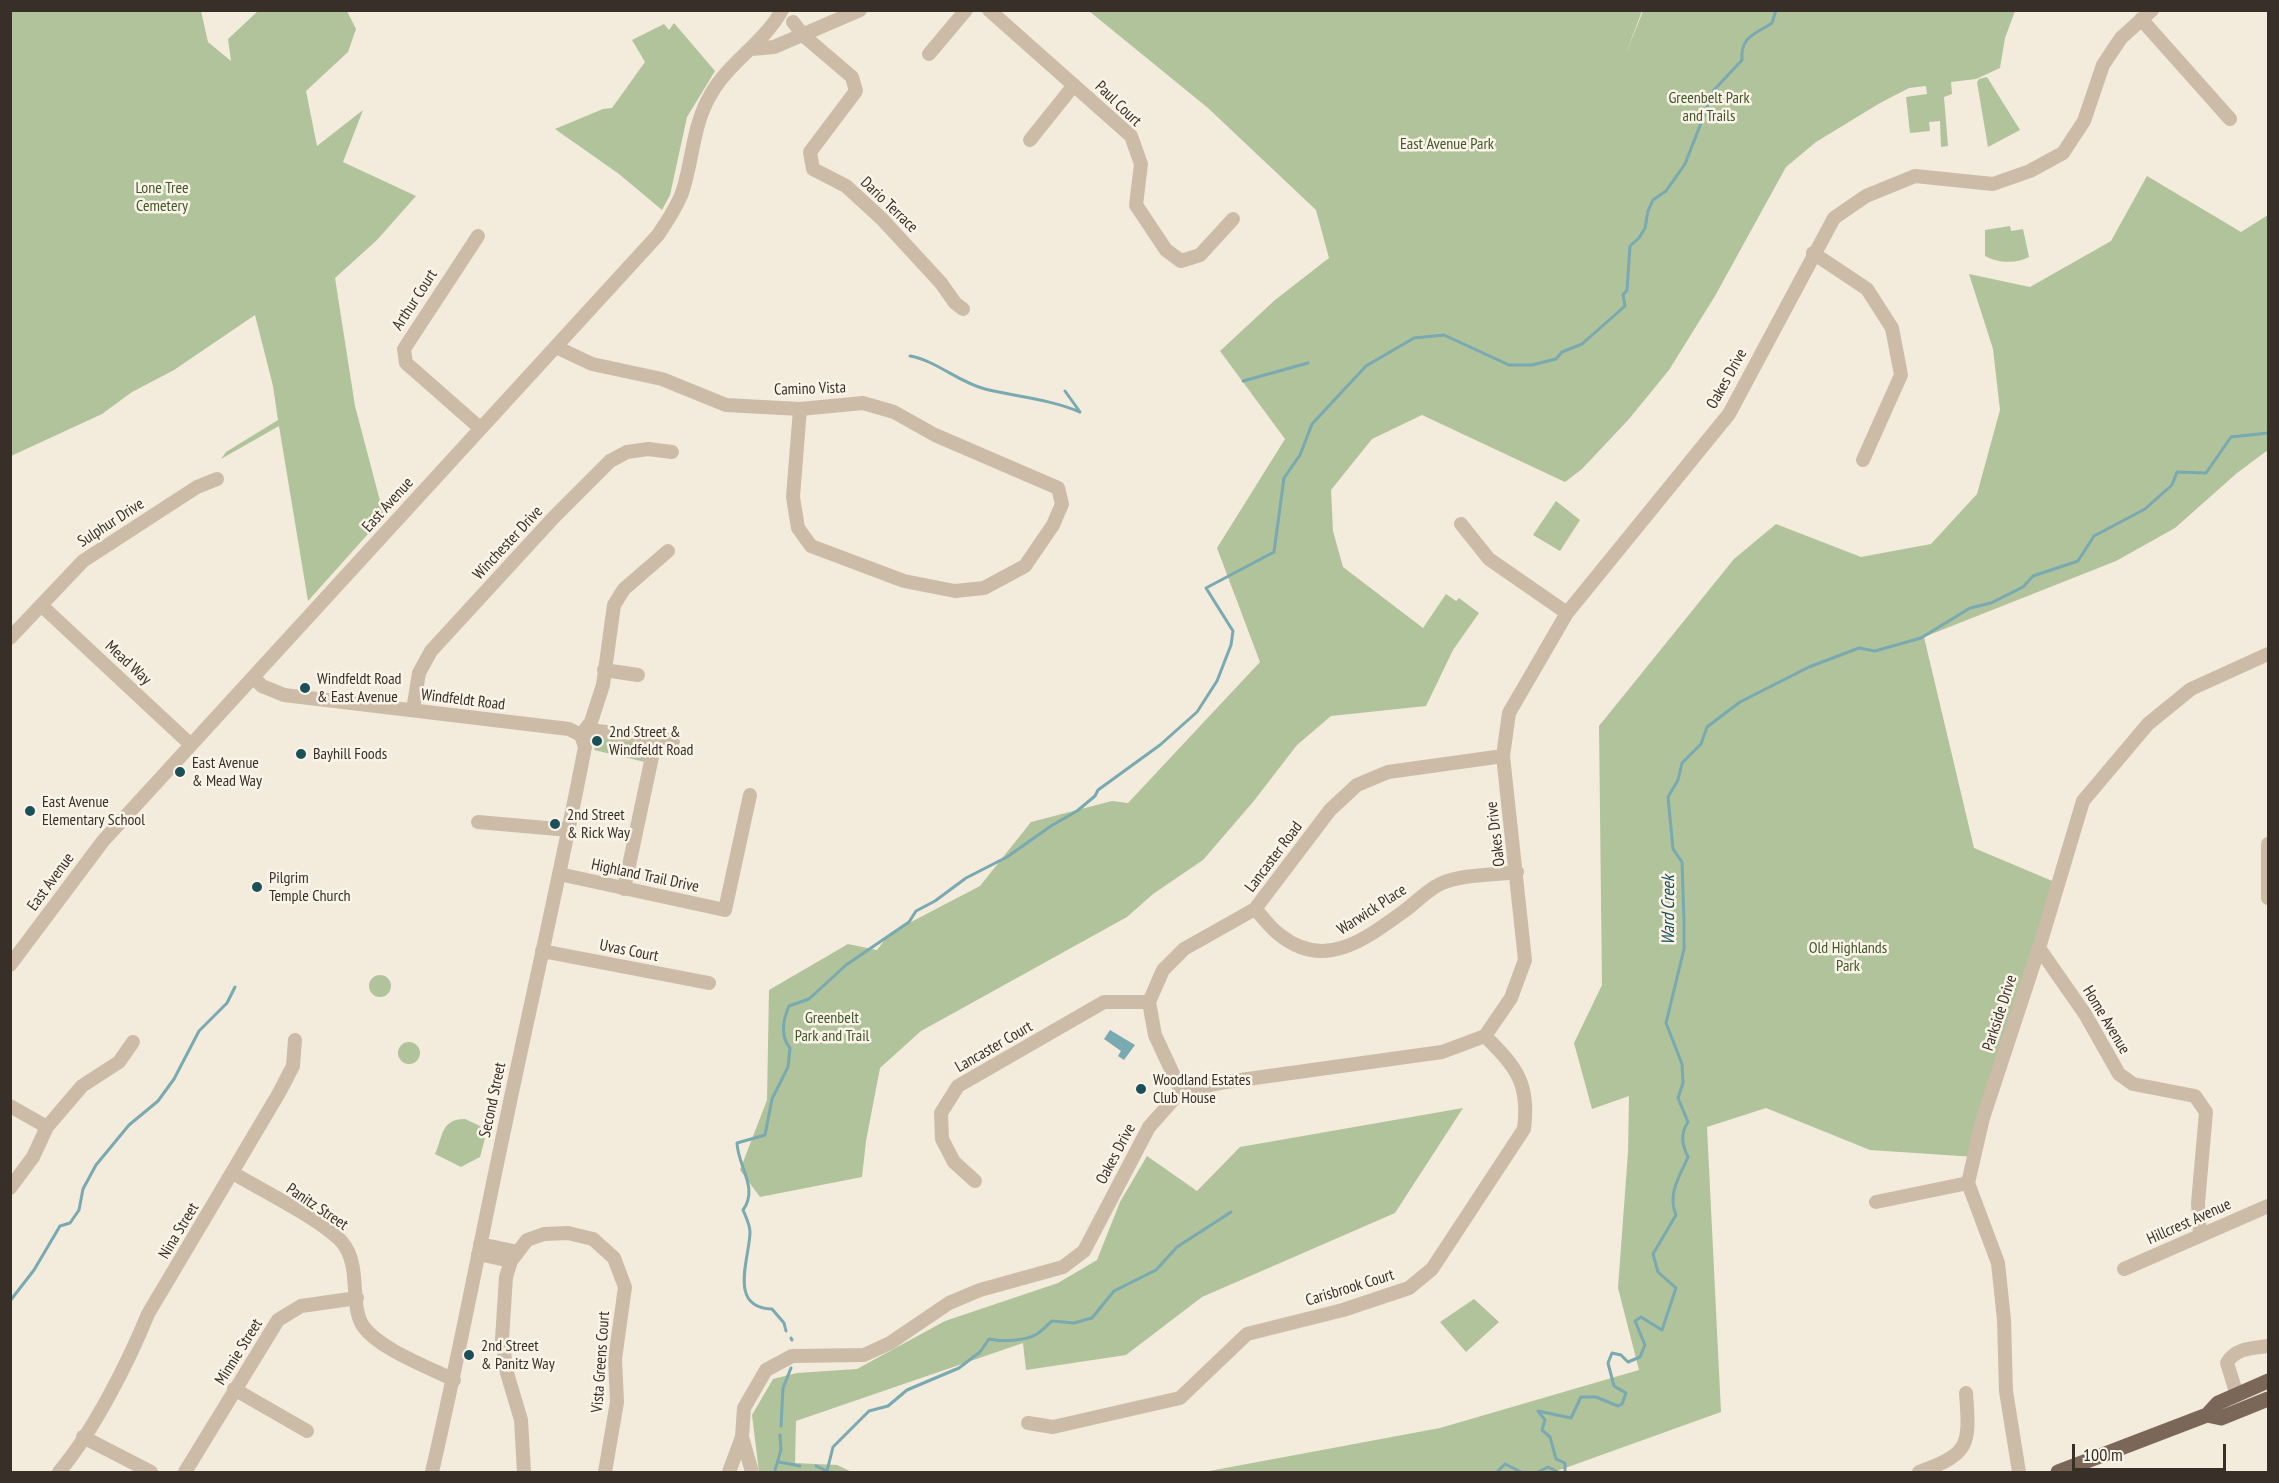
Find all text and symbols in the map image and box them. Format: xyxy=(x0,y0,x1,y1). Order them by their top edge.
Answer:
street label: Paul Court xyxy=(1091,77,1145,131)
park label: Greenbelt Park and Trails xyxy=(1668,88,1750,126)
park label: East Avenue Park xyxy=(1400,134,1494,154)
street label: Dario Terrace xyxy=(856,173,922,237)
park label: Lone Tree Cemetery xyxy=(135,178,189,216)
street label: Arthur Court xyxy=(388,266,442,334)
street label: Oakes Drive xyxy=(1703,346,1751,412)
street label: Camino Vista xyxy=(774,378,846,400)
street label: East Avenue xyxy=(358,474,418,536)
street label: Sulphur Drive xyxy=(74,494,148,552)
street label: Winchester Drive xyxy=(469,502,547,584)
street label: Mead Way xyxy=(101,637,155,689)
place label: Windfeldt Road & East Avenue xyxy=(317,669,402,707)
marker: Windfeldt Road & East Avenue xyxy=(298,681,312,695)
street label: Windfeldt Road xyxy=(420,685,506,715)
place label: 2nd Street & Windfeldt Road xyxy=(609,722,694,760)
marker: 2nd Street & Windfeldt Road xyxy=(590,734,604,748)
place label: Bayhill Foods xyxy=(313,744,387,764)
marker: Bayhill Foods xyxy=(294,747,308,761)
place label: East Avenue & Mead Way xyxy=(192,753,262,791)
marker: East Avenue & Mead Way xyxy=(173,765,187,779)
place label: East Avenue Elementary School xyxy=(42,792,145,830)
street label: Oakes Drive xyxy=(1482,800,1510,868)
marker: East Avenue Elementary School xyxy=(23,804,37,818)
place label: 2nd Street & Rick Way xyxy=(567,805,630,843)
marker: 2nd Street & Rick Way xyxy=(548,817,562,831)
street label: Lancaster Road xyxy=(1241,818,1307,896)
street label: East Avenue xyxy=(24,849,78,915)
street label: Highland Trail Drive xyxy=(589,855,701,897)
place label: Pilgrim Temple Church xyxy=(269,868,351,906)
water label: Ward Creek xyxy=(1658,875,1680,945)
marker: Pilgrim Temple Church xyxy=(250,880,264,894)
street label: Warwick Place xyxy=(1334,881,1410,939)
street label: Uvas Court xyxy=(598,936,660,966)
park label: Old Highlands Park xyxy=(1809,938,1887,976)
street label: Parkside Drive xyxy=(1979,973,2021,1053)
street label: Home Avenue xyxy=(2078,982,2134,1058)
park label: Greenbelt Park and Trail xyxy=(795,1008,869,1046)
street label: Lancaster Court xyxy=(952,1017,1036,1077)
street label: Second Street xyxy=(476,1061,510,1139)
place label: Woodland Estates Club House xyxy=(1153,1070,1251,1108)
marker: Woodland Estates Club House xyxy=(1134,1082,1148,1096)
street label: Oakes Drive xyxy=(1092,1120,1140,1188)
street label: Panitz Street xyxy=(282,1179,352,1235)
street label: Hillcrest Avenue xyxy=(2144,1195,2234,1249)
street label: Nina Street xyxy=(155,1199,203,1263)
street label: Carisbrook Court xyxy=(1303,1265,1397,1311)
street label: Vista Greens Court xyxy=(588,1311,614,1413)
street label: Minnie Street xyxy=(211,1315,267,1389)
place label: 2nd Street & Panitz Way xyxy=(481,1336,555,1374)
marker: 2nd Street & Panitz Way xyxy=(462,1348,476,1362)
scale bar xyxy=(2075,1432,2230,1470)
text: 100 m xyxy=(2083,1443,2123,1466)

